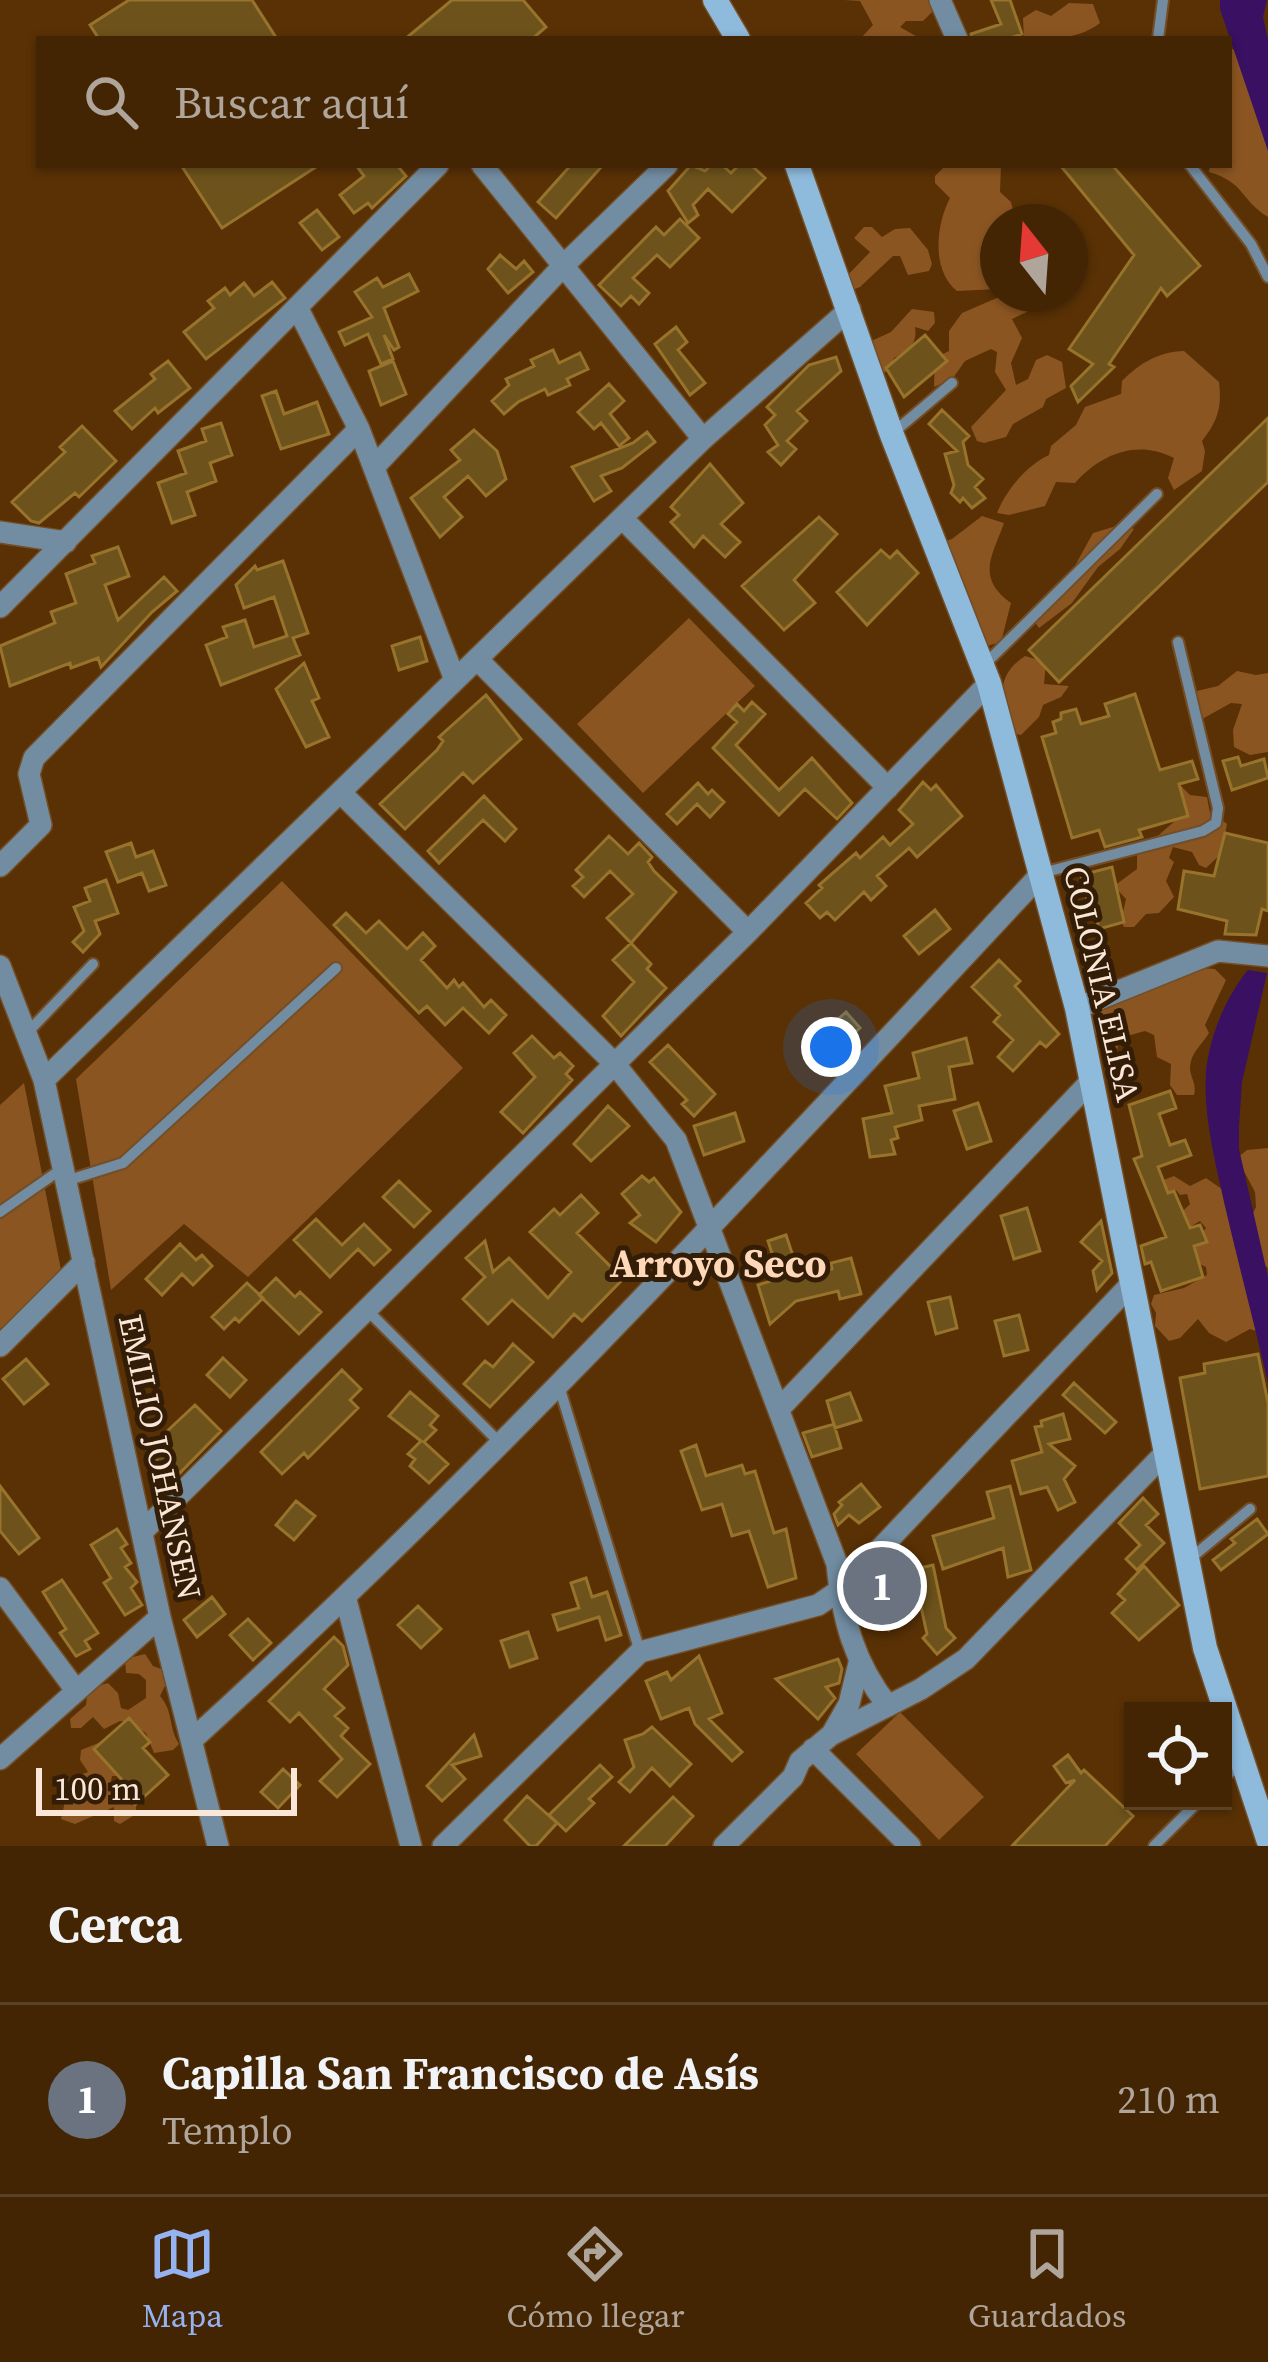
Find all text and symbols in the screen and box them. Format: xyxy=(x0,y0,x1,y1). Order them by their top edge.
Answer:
search box xyxy=(36,36,1232,168)
icon: search xyxy=(78,69,144,135)
text: Buscar aquí xyxy=(174,71,409,133)
north arrow xyxy=(980,204,1088,312)
street label: COLONIA ELISA xyxy=(1053,862,1151,1106)
your location xyxy=(801,1017,861,1077)
district label: Arroyo Seco xyxy=(610,1237,826,1290)
street label: EMILIO JOHANSEN xyxy=(108,1310,212,1604)
pin: 1 xyxy=(843,1541,921,1631)
map controls xyxy=(1124,1702,1232,1810)
button: locate xyxy=(1124,1702,1232,1810)
scale bar xyxy=(36,1762,297,1815)
text: 100 m xyxy=(54,1766,141,1811)
text: Cerca xyxy=(48,1889,182,1959)
text: Capilla San Francisco de Asís xyxy=(162,2042,759,2104)
text: 1 xyxy=(76,2073,98,2126)
text: 210 m xyxy=(1117,2073,1220,2126)
text: Templo xyxy=(162,2104,293,2157)
tab: Mapa xyxy=(142,2221,223,2338)
tab: Cómo llegar xyxy=(506,2221,684,2338)
tab: Guardados xyxy=(968,2221,1126,2338)

